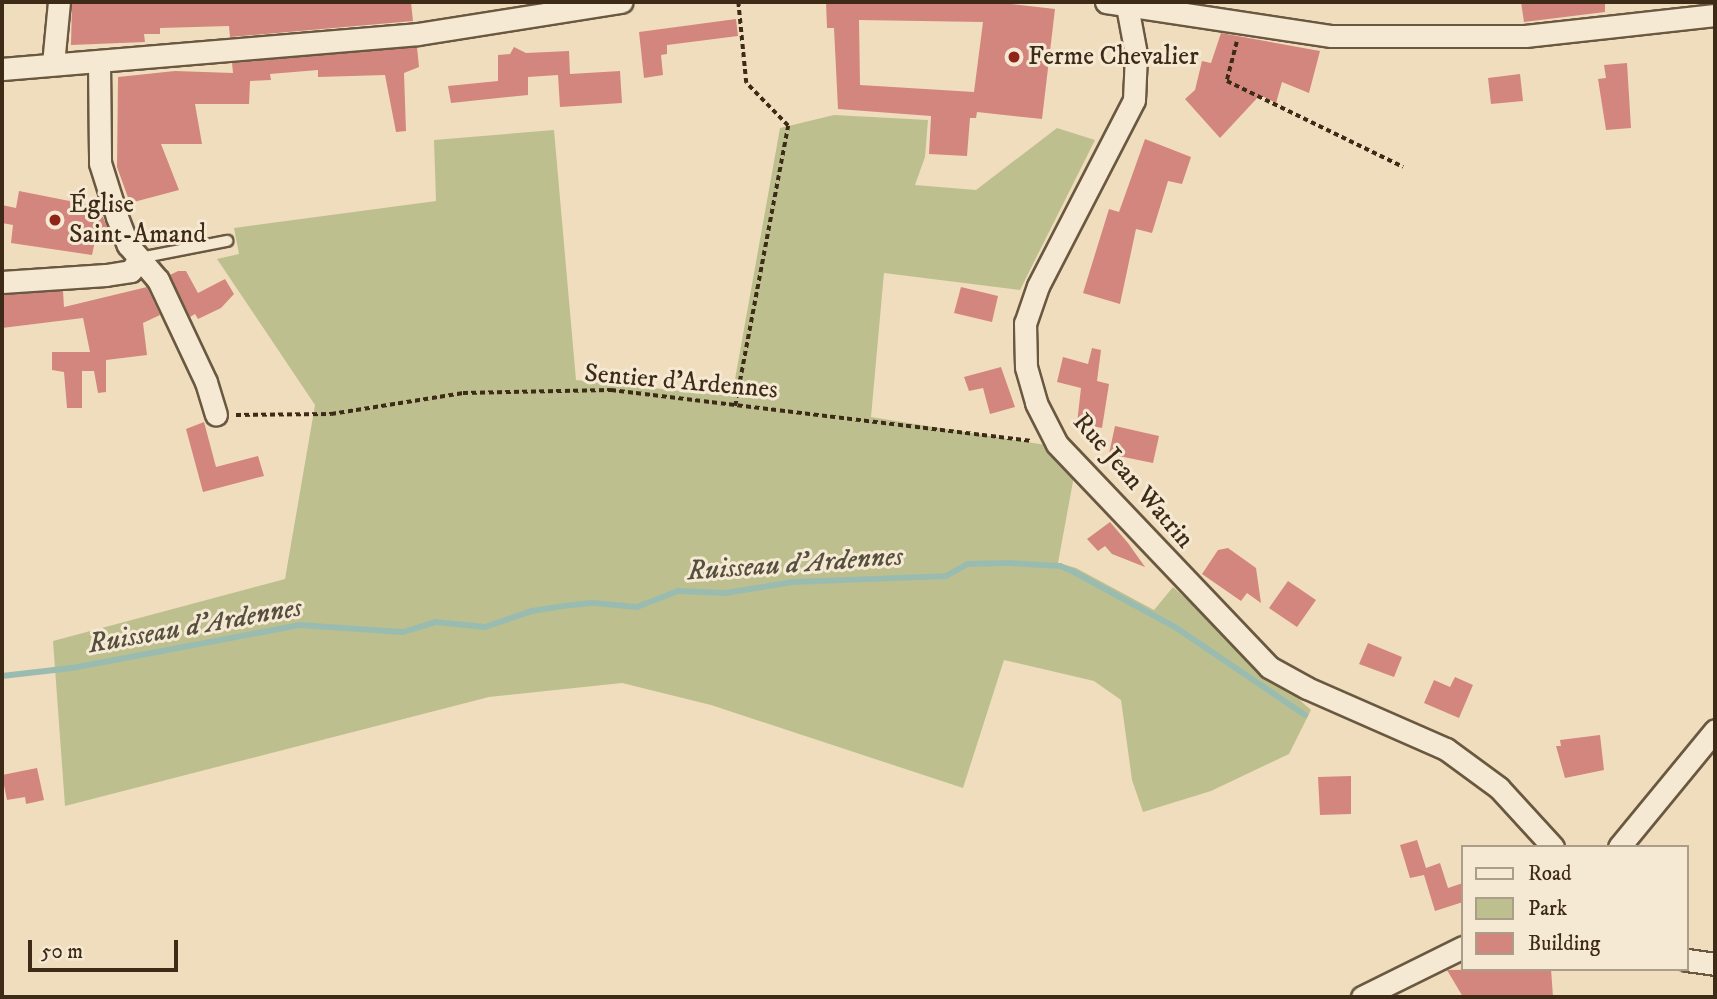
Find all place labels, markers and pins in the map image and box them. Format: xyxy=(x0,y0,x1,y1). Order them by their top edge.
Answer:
place label: Ferme Chevalier xyxy=(1028,41,1199,73)
marker: Ferme Chevalier xyxy=(1006,49,1022,65)
place label: Église Saint-Amand xyxy=(69,189,206,250)
marker: Église Saint-Amand xyxy=(47,212,63,228)

